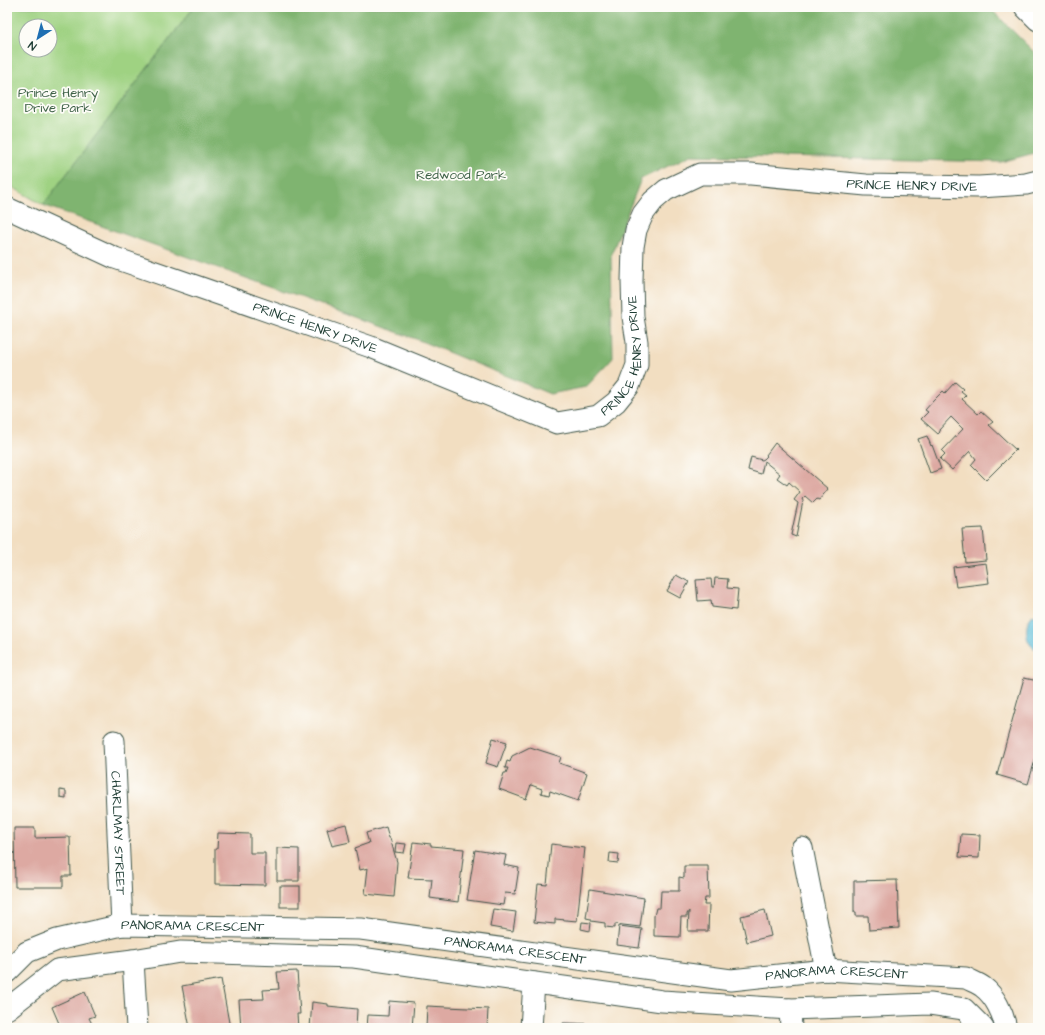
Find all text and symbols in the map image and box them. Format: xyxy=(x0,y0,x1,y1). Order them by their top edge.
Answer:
north arrow xyxy=(18,18,58,58)
text: N xyxy=(25,38,40,54)
park label: Prince Henry Drive Park xyxy=(18,84,98,117)
park label: Redwood Park xyxy=(416,166,506,184)
street label: PRINCE HENRY DRIVE xyxy=(846,174,978,196)
street label: PRINCE HENRY DRIVE xyxy=(597,295,646,420)
street label: PRINCE HENRY DRIVE xyxy=(251,298,380,358)
street label: CHARLMAY STREET xyxy=(106,770,130,896)
street label: PANORAMA CRESCENT xyxy=(121,916,265,936)
street label: PANORAMA CRESCENT xyxy=(443,932,588,969)
street label: PANORAMA CRESCENT xyxy=(764,961,909,985)

